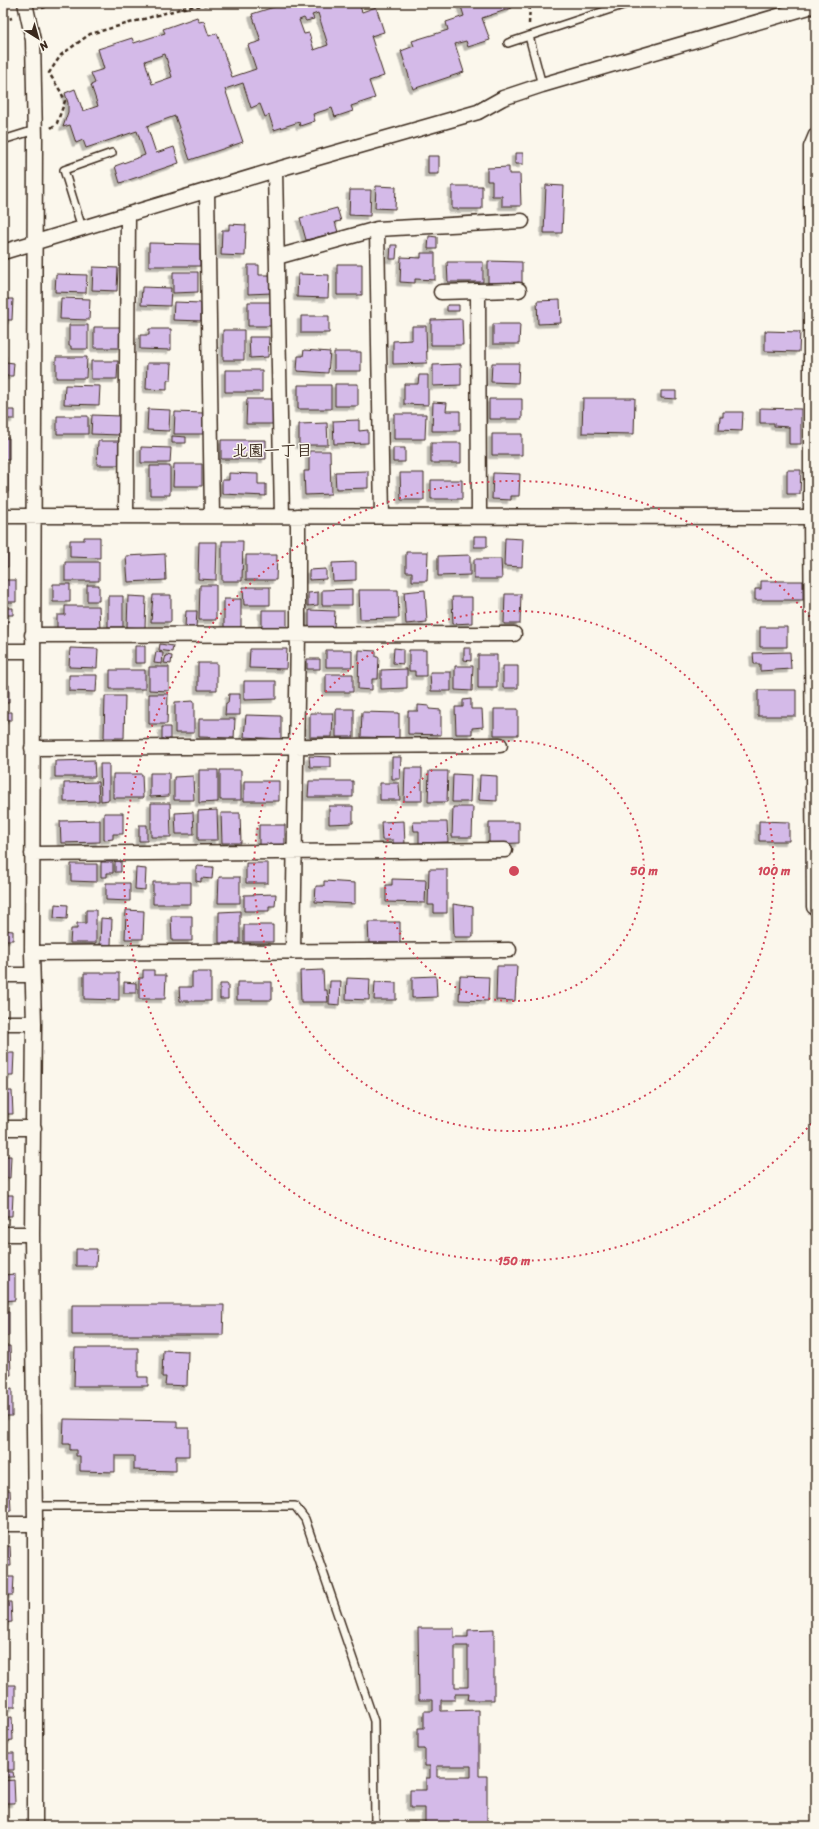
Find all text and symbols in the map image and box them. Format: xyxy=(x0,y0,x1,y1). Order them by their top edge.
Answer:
north arrow xyxy=(18,18,58,58)
text: N xyxy=(35,35,53,56)
district label: 北園一丁目 xyxy=(232,436,312,465)
text: 50 m xyxy=(630,860,658,882)
text: 100 m xyxy=(758,860,791,882)
centre of rings xyxy=(507,864,521,878)
text: 150 m xyxy=(498,1250,531,1272)

